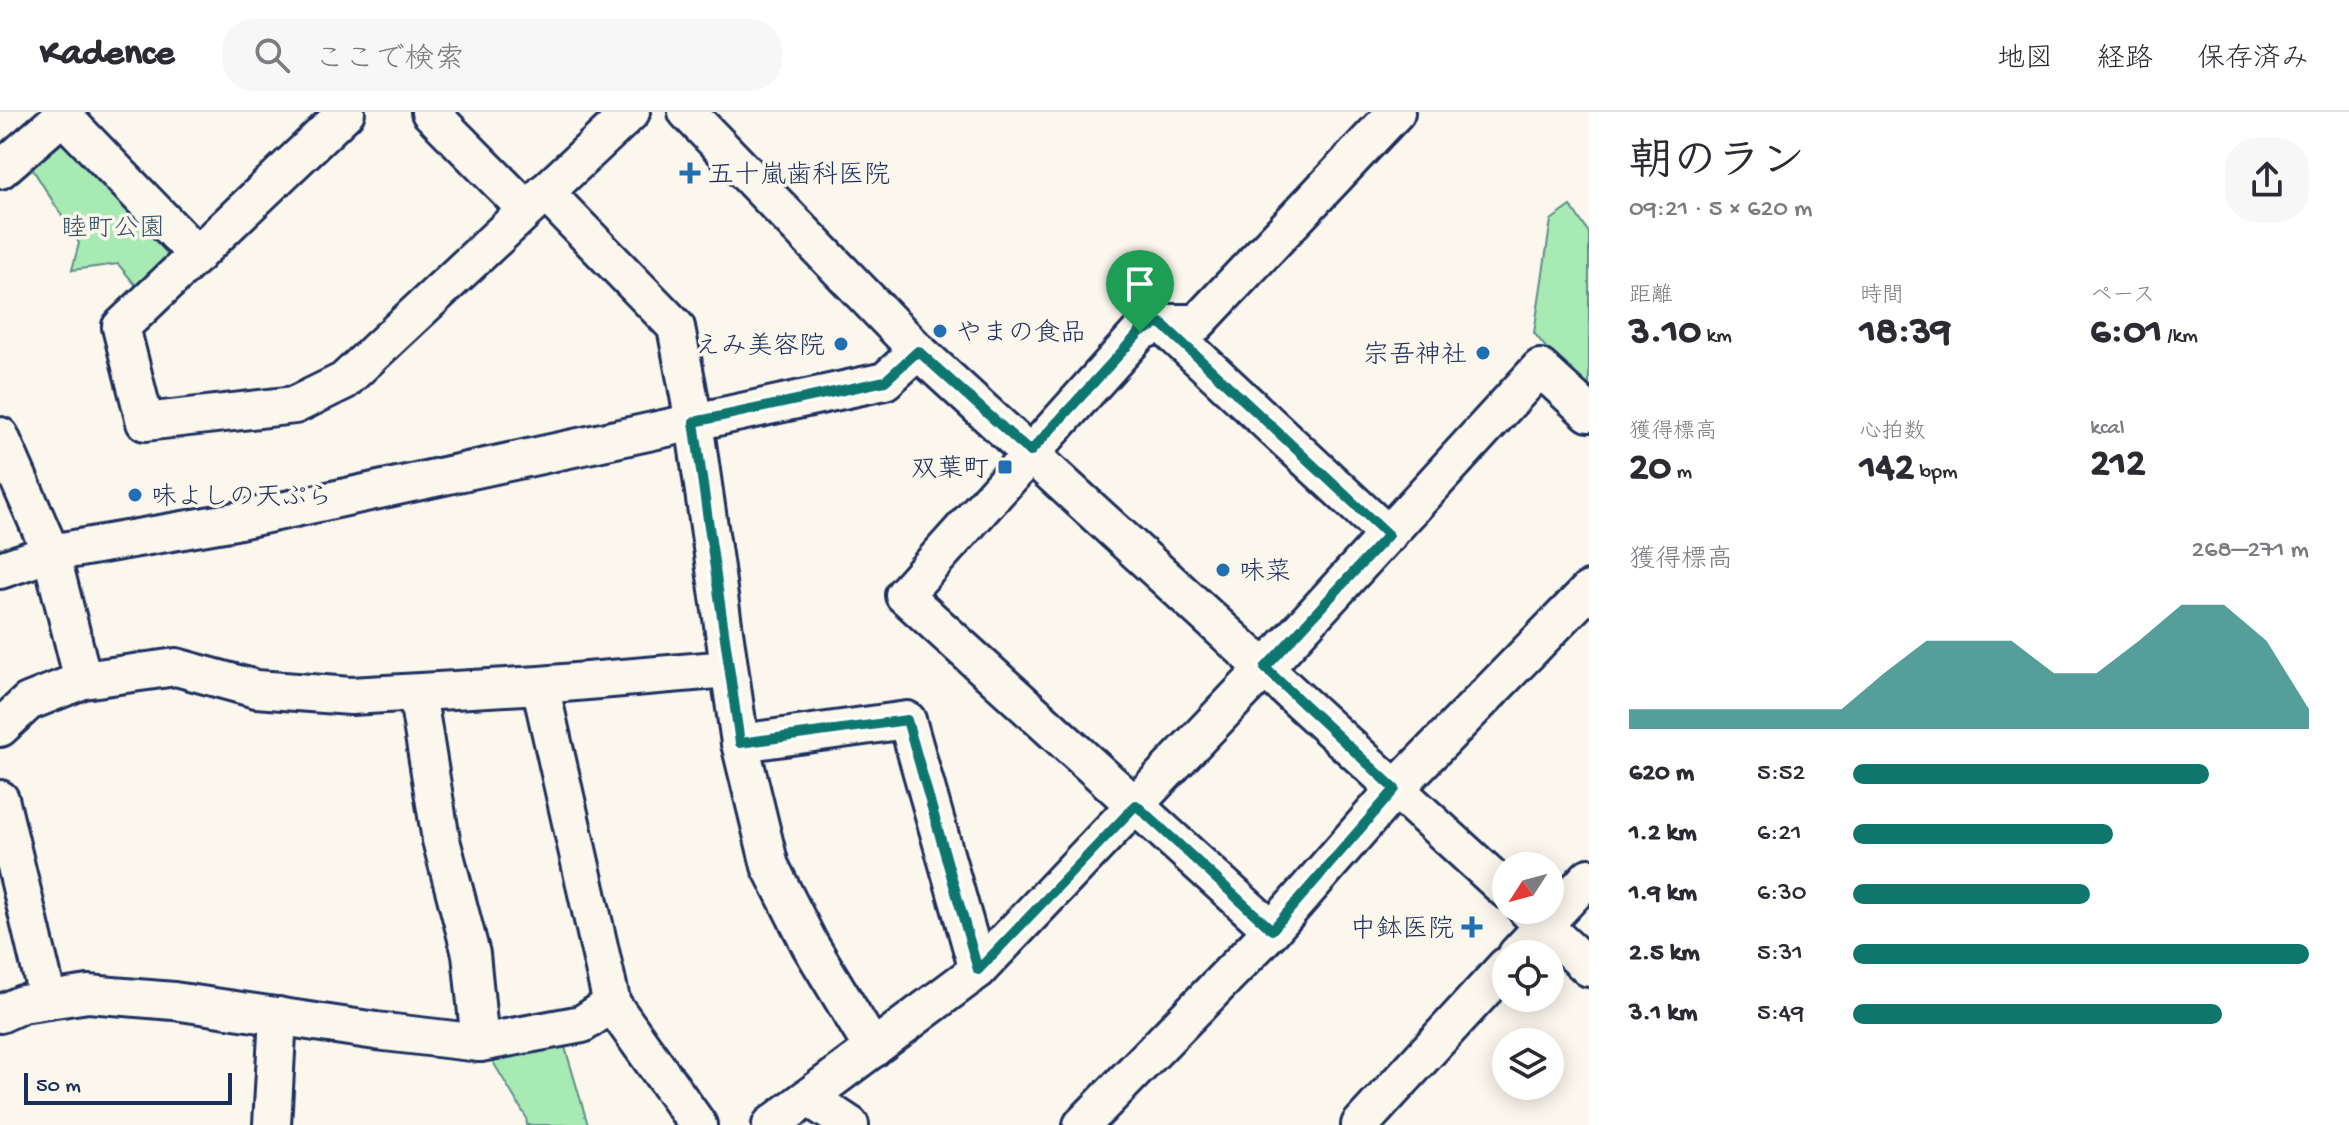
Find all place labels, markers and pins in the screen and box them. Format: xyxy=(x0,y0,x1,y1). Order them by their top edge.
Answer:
place label: 五十嵐歯科医院 xyxy=(708,160,890,193)
marker: 五十嵐歯科医院 xyxy=(679,162,701,184)
pin xyxy=(1106,250,1174,332)
place label: やまの食品 xyxy=(956,318,1086,351)
marker: やまの食品 xyxy=(931,322,949,340)
place label: えみ美容院 xyxy=(695,332,825,364)
marker: えみ美容院 xyxy=(832,335,850,353)
place label: 宗吾神社 xyxy=(1363,341,1467,373)
marker: 宗吾神社 xyxy=(1474,344,1492,362)
place label: 双葉町 xyxy=(911,454,989,487)
marker: 双葉町 xyxy=(996,458,1014,476)
place label: 味よしの天ぷら xyxy=(151,482,333,515)
marker: 味よしの天ぷら xyxy=(126,486,144,504)
place label: 味菜 xyxy=(1239,557,1291,590)
marker: 味菜 xyxy=(1214,561,1232,579)
place label: 中鉢医院 xyxy=(1350,914,1454,947)
marker: 中鉢医院 xyxy=(1461,916,1483,938)

